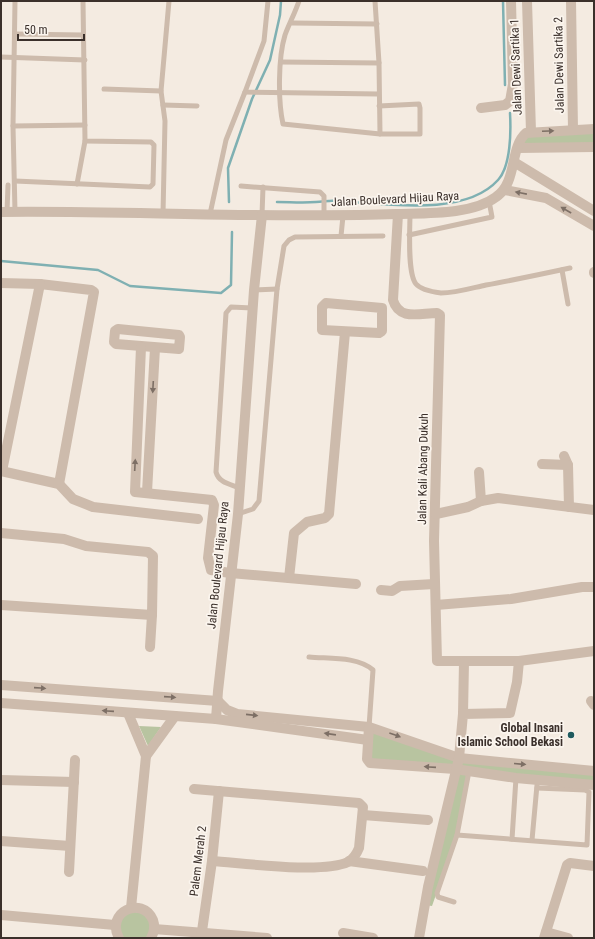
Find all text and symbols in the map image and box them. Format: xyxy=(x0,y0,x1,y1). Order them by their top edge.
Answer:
scale bar xyxy=(18,16,84,42)
street label: Jalan Dewi Sartika 2 xyxy=(551,17,567,113)
street label: Jalan Dewi Sartika 1 xyxy=(507,19,525,115)
text: 50 m xyxy=(24,23,48,37)
one-way arrow xyxy=(542,128,555,134)
street label: Jalan Boulevard Hijau Raya xyxy=(331,189,460,209)
one-way arrow xyxy=(515,190,527,196)
one-way arrow xyxy=(560,206,572,213)
one-way arrow xyxy=(150,381,156,394)
street label: Jalan Kali Abang Dukuh xyxy=(415,413,431,525)
one-way arrow xyxy=(132,459,139,471)
street label: Jalan Boulevard Hijau Raya xyxy=(204,500,232,629)
one-way arrow xyxy=(34,684,46,691)
one-way arrow xyxy=(164,694,176,701)
one-way arrow xyxy=(102,708,114,715)
one-way arrow xyxy=(246,712,258,719)
place label: Global Insani Islamic School Bekasi xyxy=(457,721,563,749)
marker: Global Insani Islamic School Bekasi xyxy=(566,730,576,740)
one-way arrow xyxy=(324,731,336,738)
one-way arrow xyxy=(389,732,401,738)
one-way arrow xyxy=(514,761,526,768)
one-way arrow xyxy=(424,764,436,771)
street label: Palem Merah 2 xyxy=(187,825,209,897)

